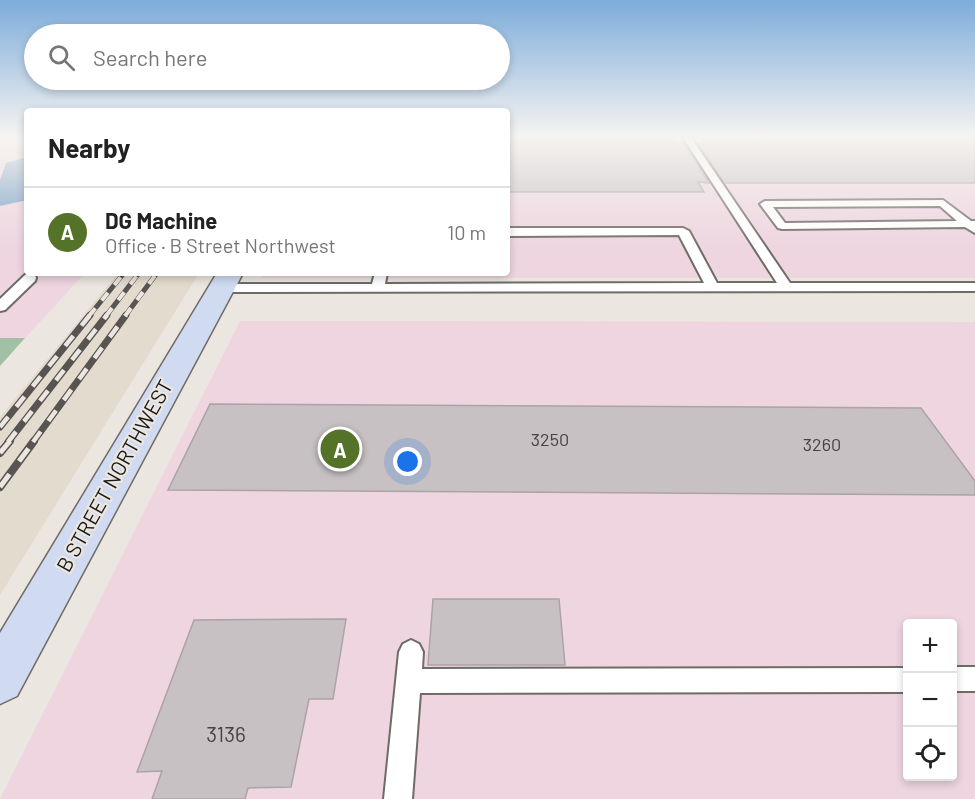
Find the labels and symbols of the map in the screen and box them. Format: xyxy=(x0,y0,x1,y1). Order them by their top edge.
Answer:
street label: B STREET NORTHWEST xyxy=(50,375,177,576)
pin: A xyxy=(320,426,360,472)
house number: 3250 xyxy=(531,428,569,450)
house number: 3260 xyxy=(803,433,841,455)
your location xyxy=(393,447,422,476)
house number: 3136 xyxy=(206,721,246,746)

